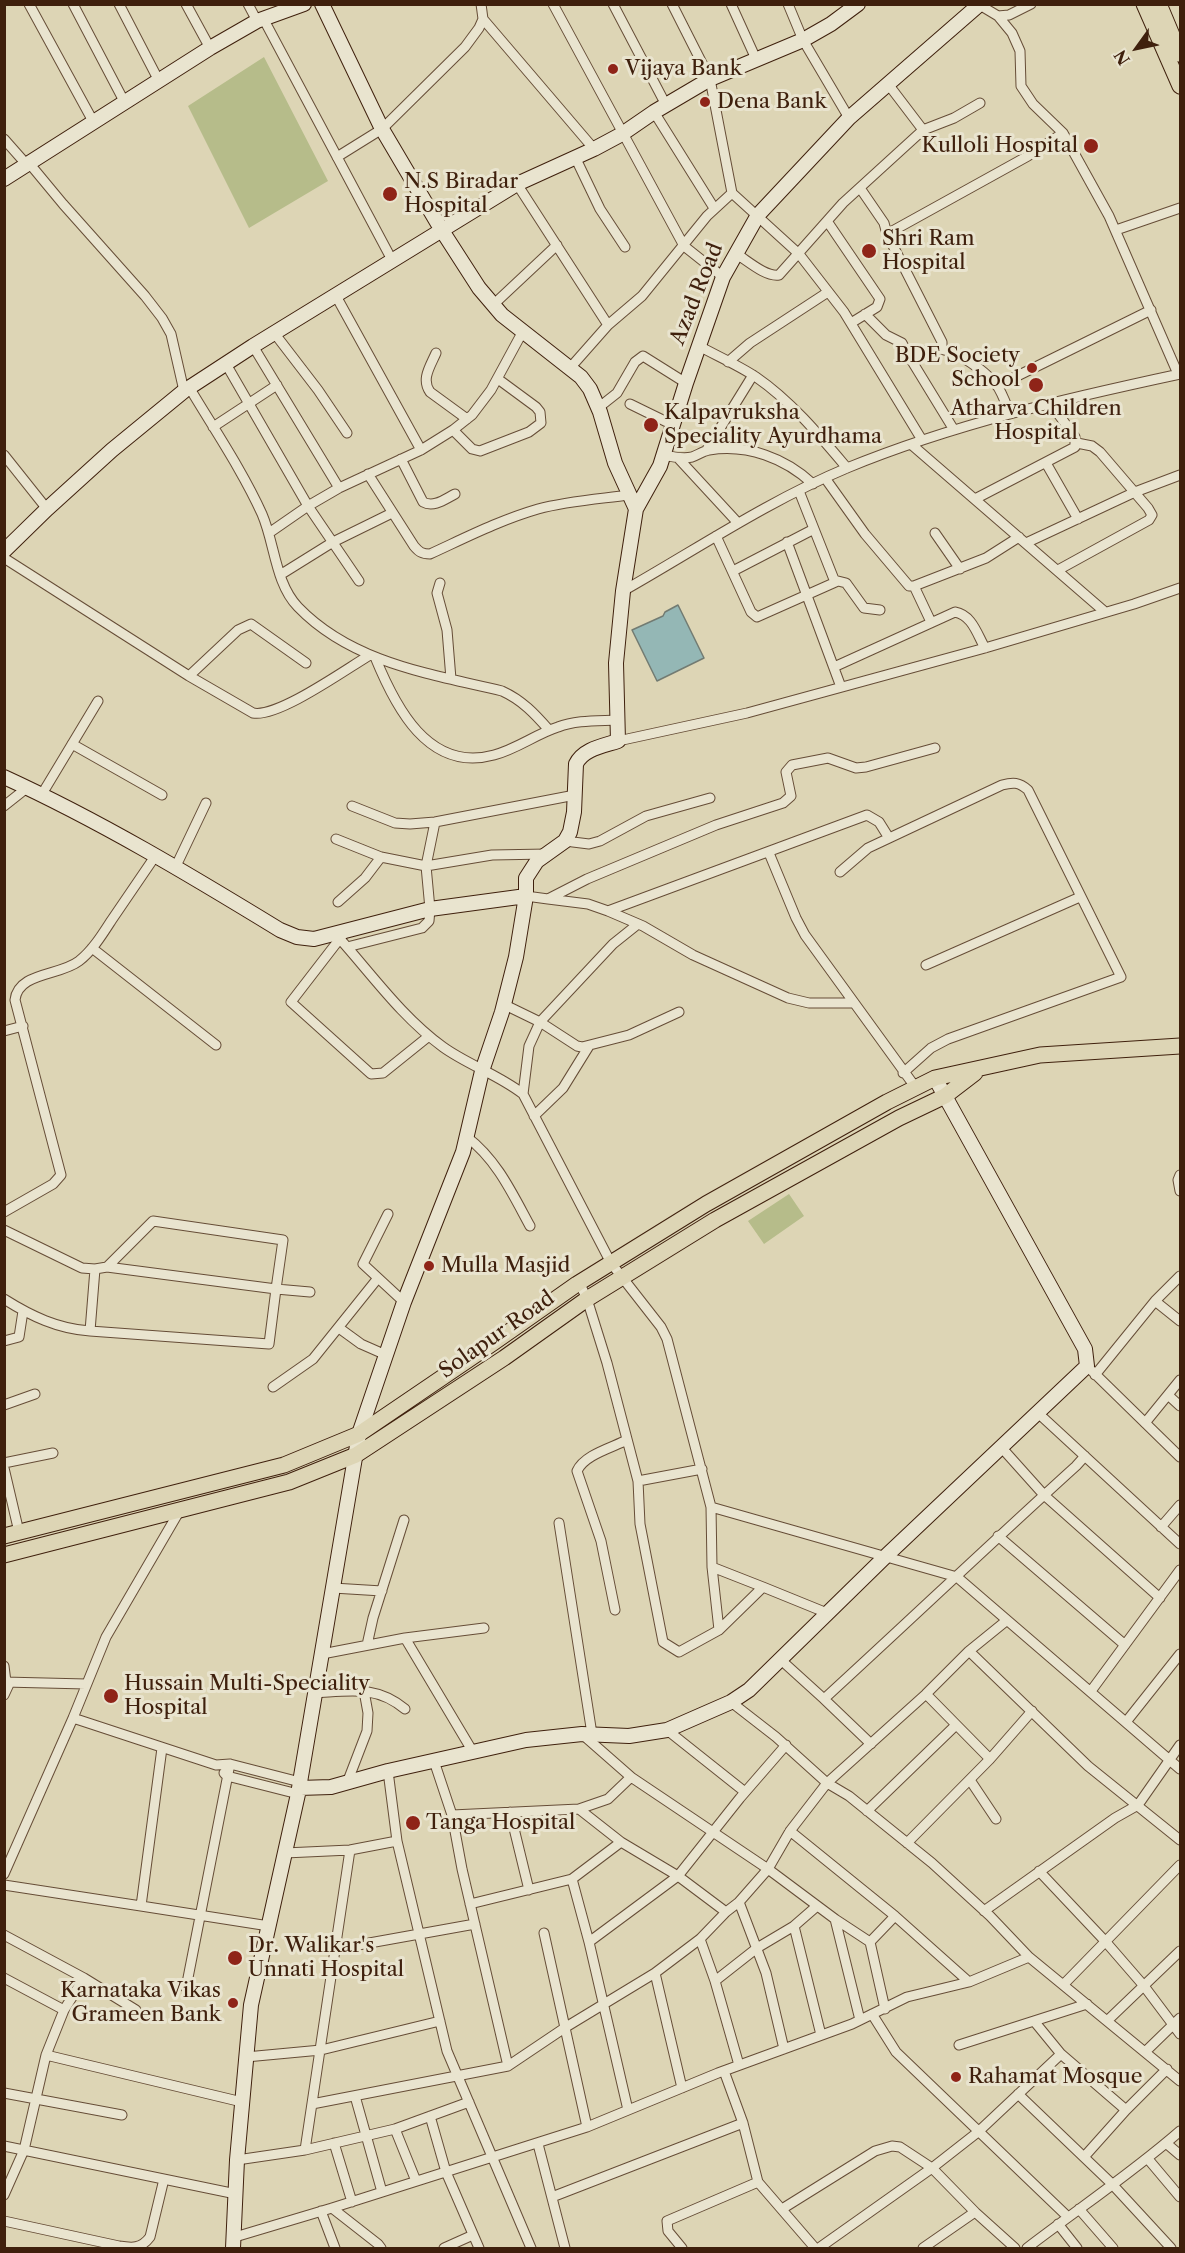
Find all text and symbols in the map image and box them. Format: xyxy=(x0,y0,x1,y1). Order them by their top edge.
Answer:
north arrow xyxy=(1107,18,1167,78)
text: N xyxy=(1110,47,1134,69)
place label: Vijaya Bank xyxy=(625,56,742,82)
marker: Vijaya Bank xyxy=(606,62,620,76)
place label: Dena Bank xyxy=(717,89,827,115)
marker: Dena Bank xyxy=(698,95,712,109)
place label: Kulloli Hospital xyxy=(922,133,1078,159)
marker: Kulloli Hospital xyxy=(1082,137,1100,155)
place label: N.S Biradar Hospital xyxy=(404,169,518,219)
marker: N.S Biradar Hospital xyxy=(381,185,399,203)
place label: Shri Ram Hospital xyxy=(882,226,975,276)
street label: Azad Road xyxy=(665,239,729,349)
marker: Shri Ram Hospital xyxy=(860,242,878,260)
place label: BDE Society School xyxy=(895,343,1020,393)
marker: BDE Society School xyxy=(1025,361,1039,375)
marker: Atharva Children Hospital xyxy=(1027,376,1045,394)
place label: Atharva Children Hospital xyxy=(950,396,1122,446)
place label: Kalpavruksha Speciality Ayurdhama xyxy=(664,400,882,450)
marker: Kalpavruksha Speciality Ayurdhama xyxy=(642,416,660,434)
place label: Mulla Masjid xyxy=(441,1253,570,1279)
marker: Mulla Masjid xyxy=(422,1259,436,1273)
street label: Solapur Road xyxy=(434,1286,560,1384)
place label: Hussain Multi-Speciality Hospital xyxy=(124,1671,370,1721)
marker: Hussain Multi-Speciality Hospital xyxy=(102,1687,120,1705)
place label: Tanga Hospital xyxy=(426,1810,575,1836)
marker: Tanga Hospital xyxy=(404,1814,422,1832)
place label: Dr. Walikar's Unnati Hospital xyxy=(248,1933,404,1983)
marker: Dr. Walikar's Unnati Hospital xyxy=(226,1949,244,1967)
place label: Karnataka Vikas Grameen Bank xyxy=(60,1978,221,2028)
marker: Karnataka Vikas Grameen Bank xyxy=(226,1996,240,2010)
place label: Rahamat Mosque xyxy=(968,2064,1142,2090)
marker: Rahamat Mosque xyxy=(949,2070,963,2084)

